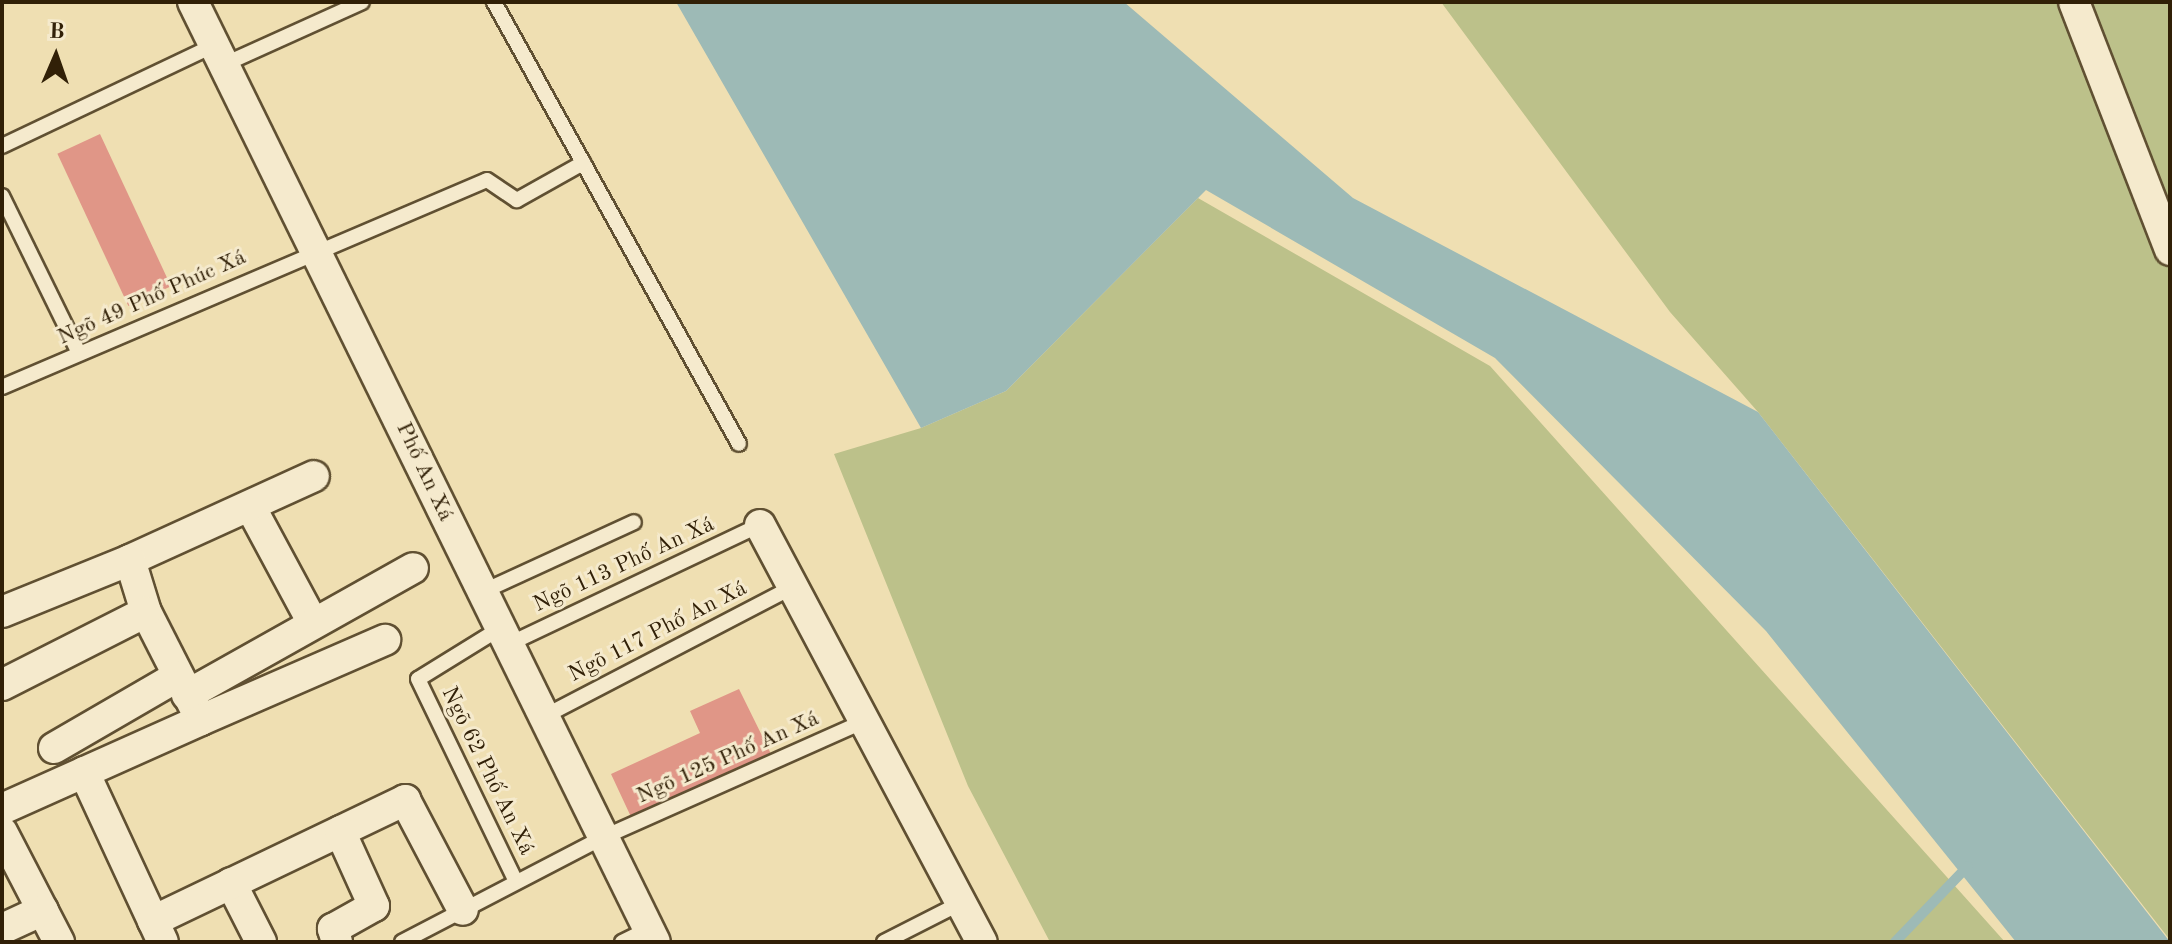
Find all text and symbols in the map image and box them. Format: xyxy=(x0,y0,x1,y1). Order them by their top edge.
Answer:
north arrow xyxy=(16,16,96,96)
text: B xyxy=(49,21,65,43)
street label: Ngõ 49 Phố Phúc Xá xyxy=(54,245,250,351)
street label: Phố An Xá xyxy=(390,418,458,526)
street label: Ngõ 113 Phố An Xá xyxy=(529,512,719,618)
street label: Ngõ 117 Phố An Xá xyxy=(564,576,752,688)
street label: Ngõ 62 Phố An Xá xyxy=(435,683,539,859)
street label: Ngõ 125 Phố An Xá xyxy=(633,706,823,810)

